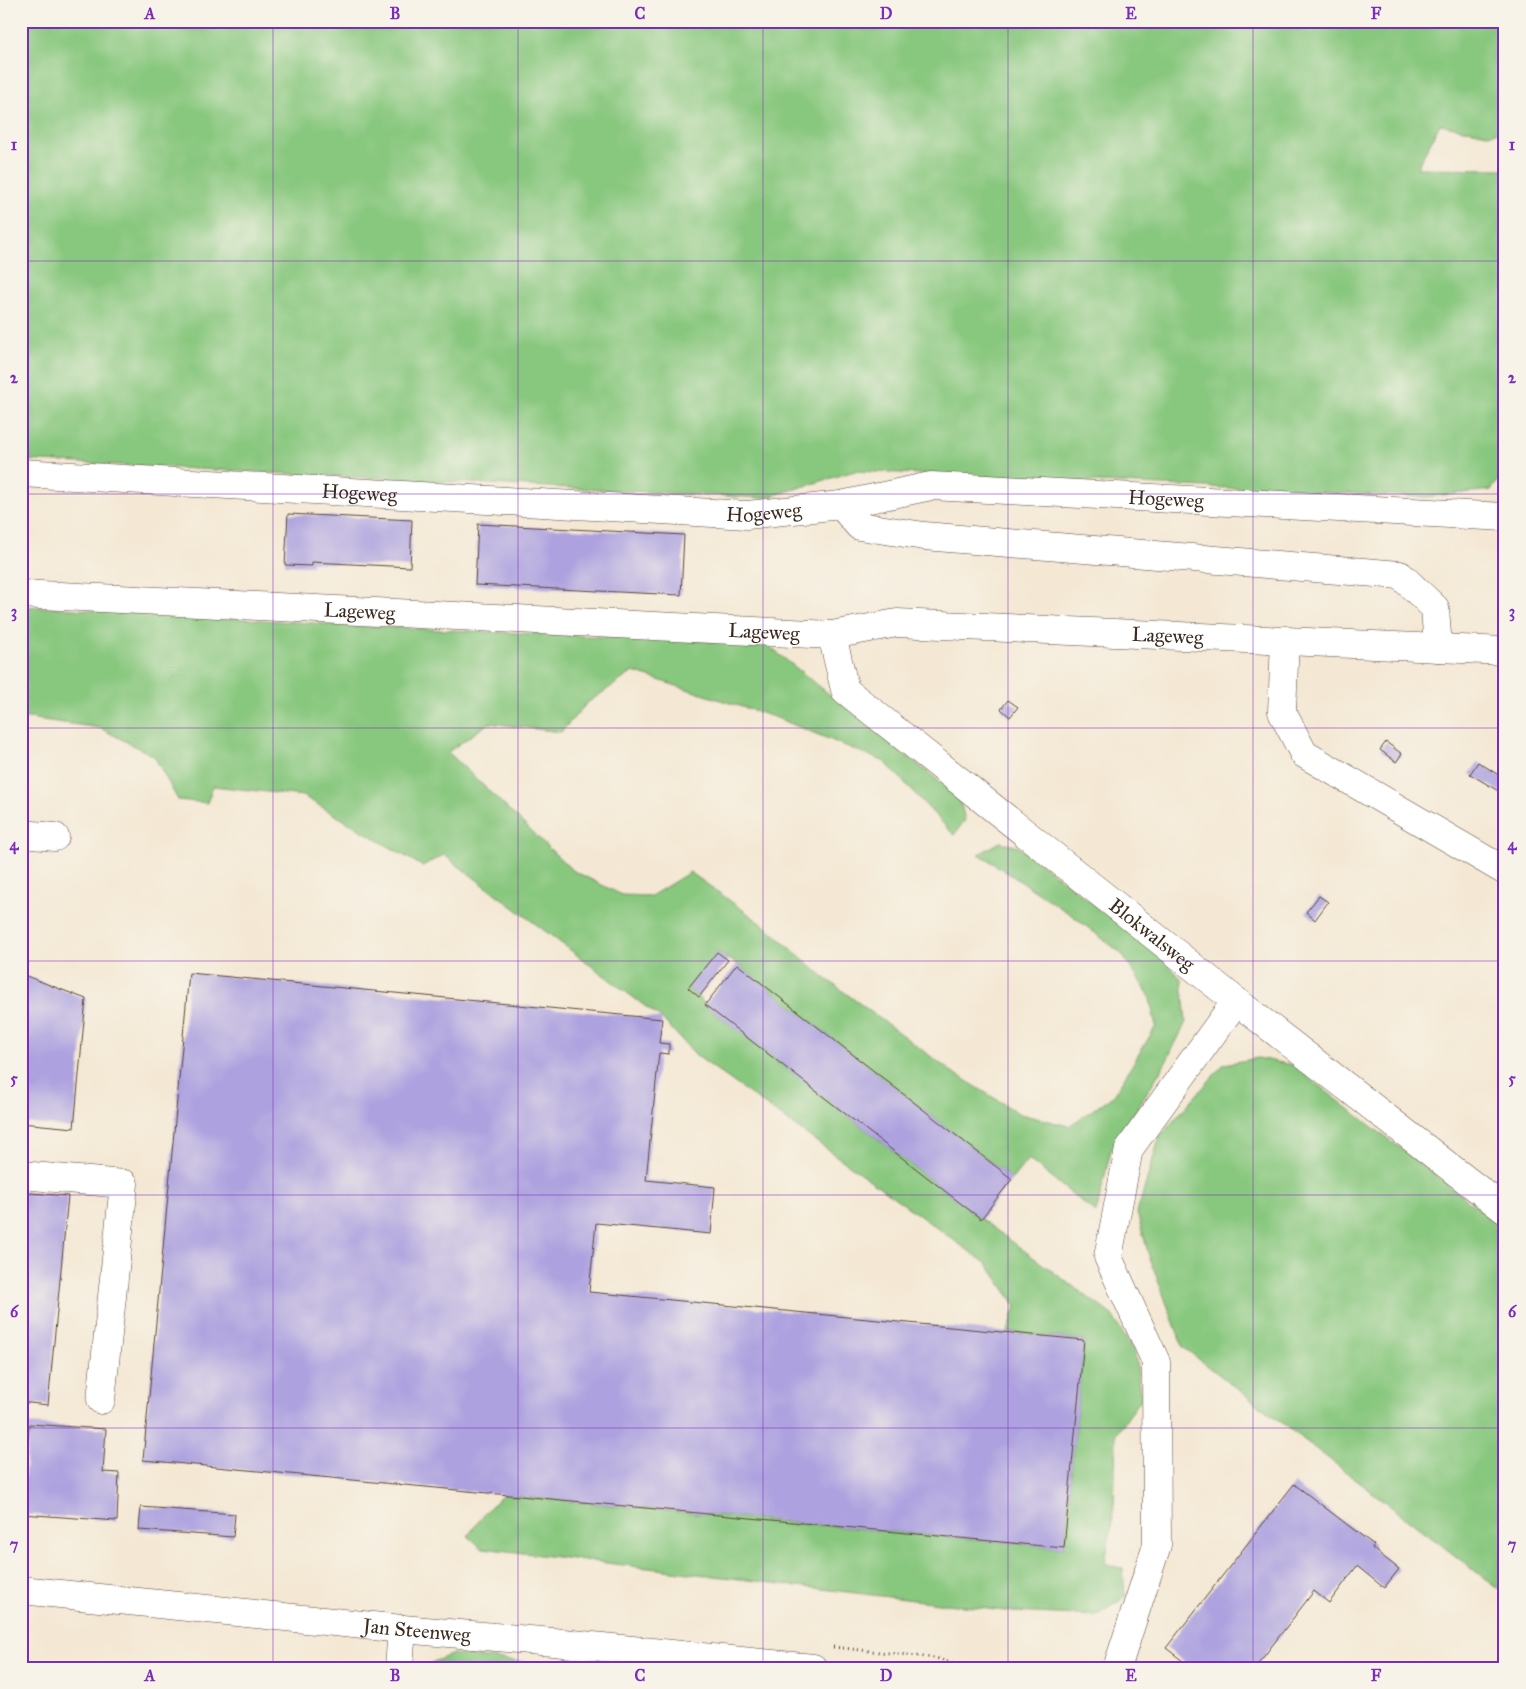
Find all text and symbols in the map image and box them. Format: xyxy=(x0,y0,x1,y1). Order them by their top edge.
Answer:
text: A xyxy=(144,4,156,23)
text: B xyxy=(390,4,400,23)
text: C xyxy=(635,4,646,23)
text: D xyxy=(880,4,893,23)
text: E xyxy=(1125,4,1137,23)
text: F xyxy=(1371,4,1382,23)
text: 1 xyxy=(11,135,18,154)
text: 1 xyxy=(1509,135,1516,154)
text: 2 xyxy=(10,368,19,387)
text: 2 xyxy=(1508,368,1517,387)
street label: Hogeweg xyxy=(321,478,399,508)
street label: Hogeweg xyxy=(1128,485,1205,514)
street label: Hogeweg xyxy=(725,497,803,527)
street label: Lageweg xyxy=(323,597,397,626)
text: 3 xyxy=(11,602,17,622)
text: 3 xyxy=(1509,602,1515,622)
street label: Lageweg xyxy=(728,618,801,646)
street label: Lageweg xyxy=(1131,622,1205,650)
text: 4 xyxy=(10,835,20,855)
text: 4 xyxy=(1508,835,1518,855)
street label: Blokwalsweg xyxy=(1104,893,1200,977)
text: 5 xyxy=(10,1069,18,1088)
text: 5 xyxy=(1508,1069,1516,1088)
text: 6 xyxy=(10,1302,19,1321)
text: 6 xyxy=(1508,1302,1517,1321)
text: 7 xyxy=(10,1535,19,1554)
text: 7 xyxy=(1508,1535,1517,1554)
street label: Jan Steenweg xyxy=(360,1613,472,1648)
text: A xyxy=(144,1666,156,1685)
text: B xyxy=(390,1666,400,1685)
text: C xyxy=(635,1666,646,1685)
text: D xyxy=(880,1666,893,1685)
text: E xyxy=(1125,1666,1137,1685)
text: F xyxy=(1371,1666,1382,1685)

